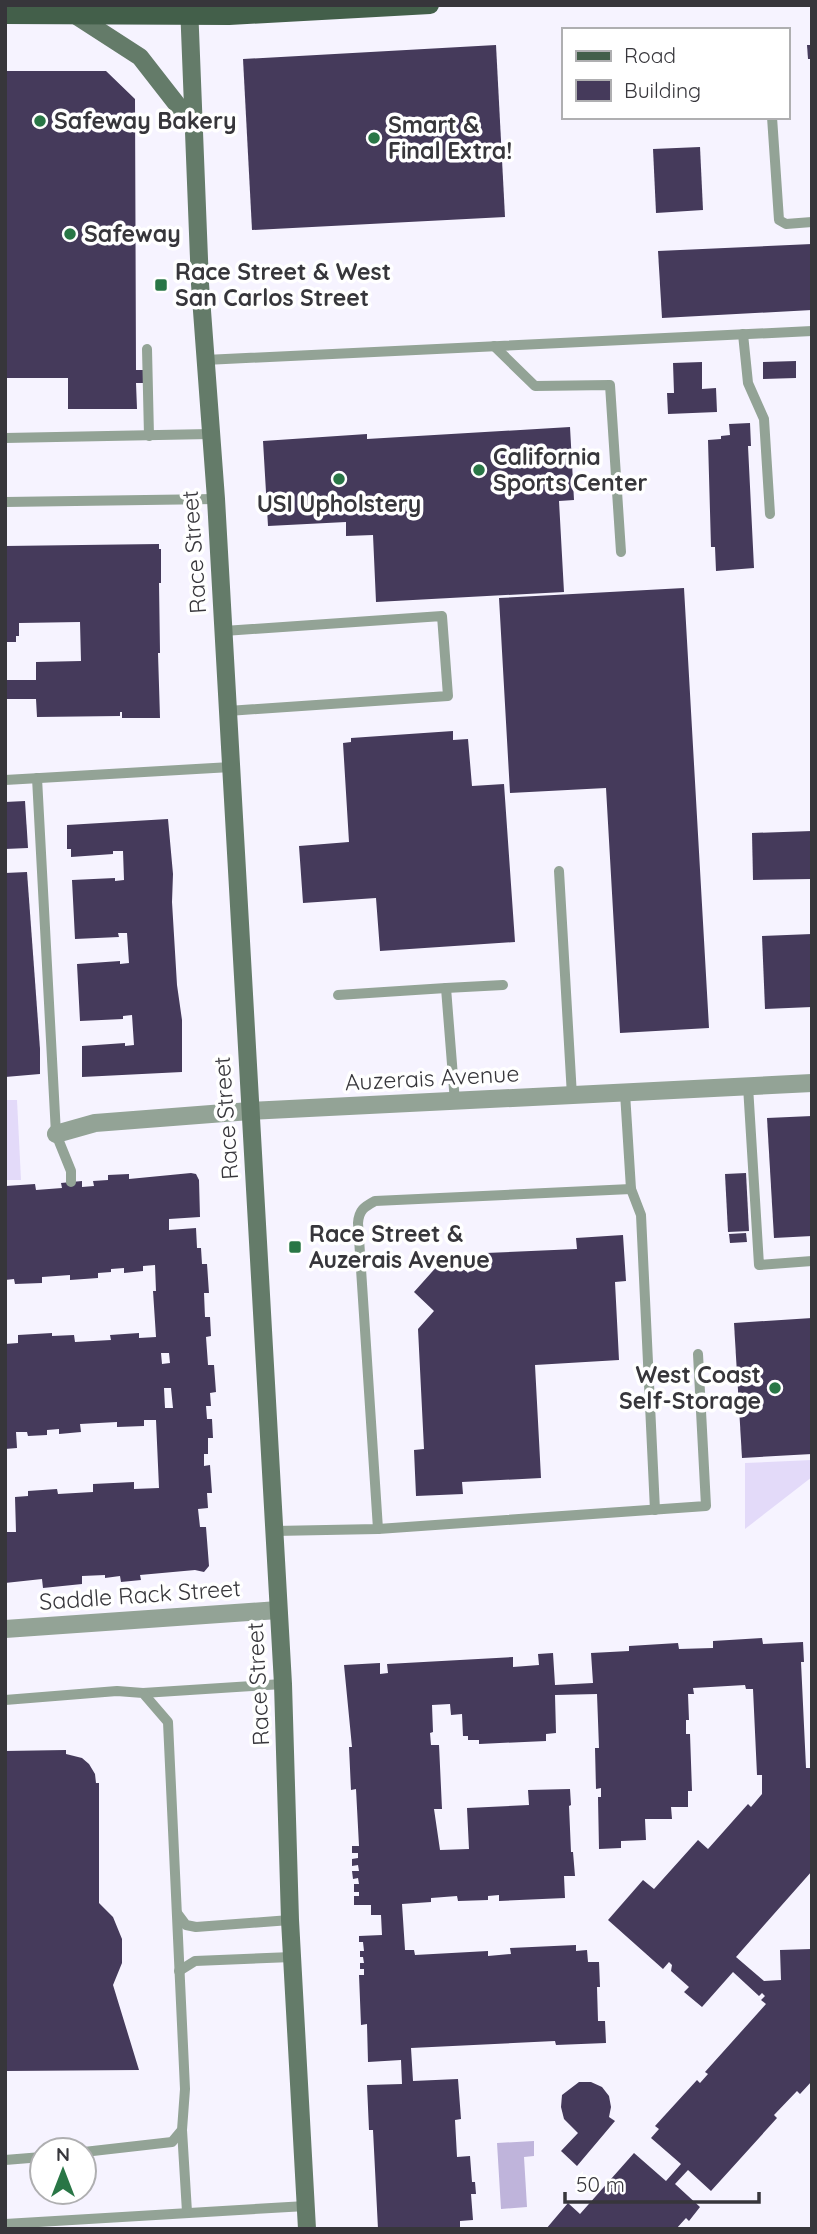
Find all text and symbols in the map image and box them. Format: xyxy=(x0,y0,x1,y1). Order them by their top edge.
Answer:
legend xyxy=(562,28,789,119)
text: Road xyxy=(624,42,676,68)
text: Building xyxy=(624,77,701,103)
place label: Safeway Bakery xyxy=(54,106,236,135)
place label: Smart & Final Extra! xyxy=(388,110,512,165)
marker: Safeway Bakery xyxy=(32,113,48,129)
marker: Smart & Final Extra! xyxy=(366,130,382,146)
place label: Safeway xyxy=(84,219,181,248)
marker: Safeway xyxy=(62,226,78,242)
place label: Race Street & West San Carlos Street xyxy=(175,257,391,312)
marker: Race Street & West San Carlos Street xyxy=(153,277,169,293)
place label: California Sports Center xyxy=(493,442,647,497)
marker: California Sports Center xyxy=(471,462,487,478)
marker: USI Upholstery xyxy=(331,471,347,487)
street label: Race Street xyxy=(175,489,212,615)
place label: USI Upholstery xyxy=(257,489,421,518)
street label: Race Street xyxy=(207,1055,244,1181)
street label: Auzerais Avenue xyxy=(344,1058,520,1097)
place label: Race Street & Auzerais Avenue xyxy=(309,1219,490,1274)
marker: Race Street & Auzerais Avenue xyxy=(287,1239,303,1255)
place label: West Coast Self-Storage xyxy=(619,1360,761,1415)
marker: West Coast Self-Storage xyxy=(767,1380,783,1396)
street label: Saddle Rack Street xyxy=(38,1573,242,1616)
street label: Race Street xyxy=(240,1621,275,1746)
north arrow xyxy=(28,2136,98,2206)
text: N xyxy=(56,2142,70,2166)
scale bar xyxy=(565,2160,759,2204)
text: 50 m xyxy=(576,2171,625,2197)

